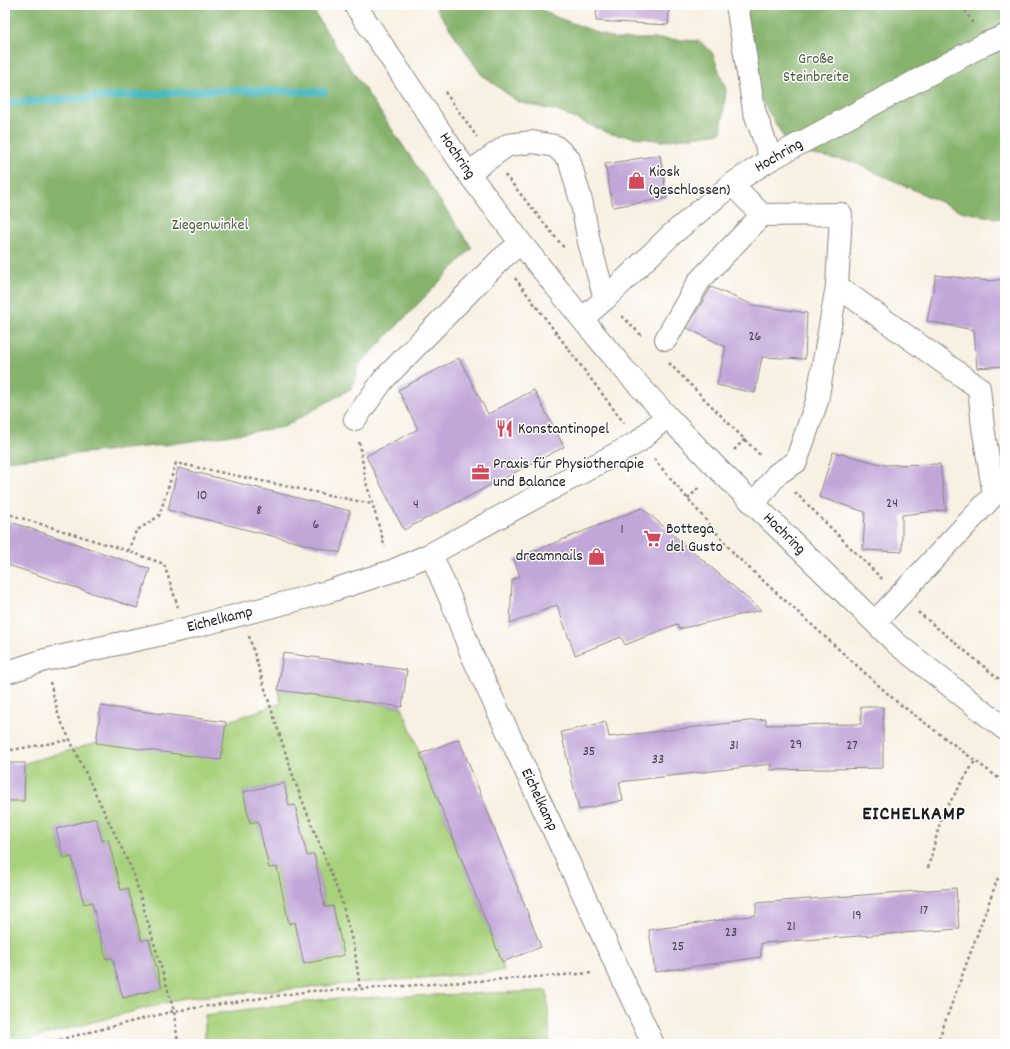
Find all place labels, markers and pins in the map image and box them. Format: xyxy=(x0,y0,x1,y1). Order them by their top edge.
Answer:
place label: Kiosk (geschlossen) xyxy=(649,161,730,202)
shop icon: Kiosk (geschlossen) xyxy=(626,171,646,191)
place label: Konstantinopel xyxy=(518,418,609,441)
restaurant icon: Konstantinopel xyxy=(495,419,515,439)
place label: Praxis für Physiotherapie und Balance xyxy=(493,453,644,494)
office icon: Praxis für Physiotherapie und Balance xyxy=(470,463,490,483)
place label: Bottega del Gusto xyxy=(666,518,723,559)
supermarket icon: Bottega del Gusto xyxy=(643,528,663,548)
place label: dreamnails xyxy=(516,545,583,568)
shop icon: dreamnails xyxy=(586,546,606,566)

